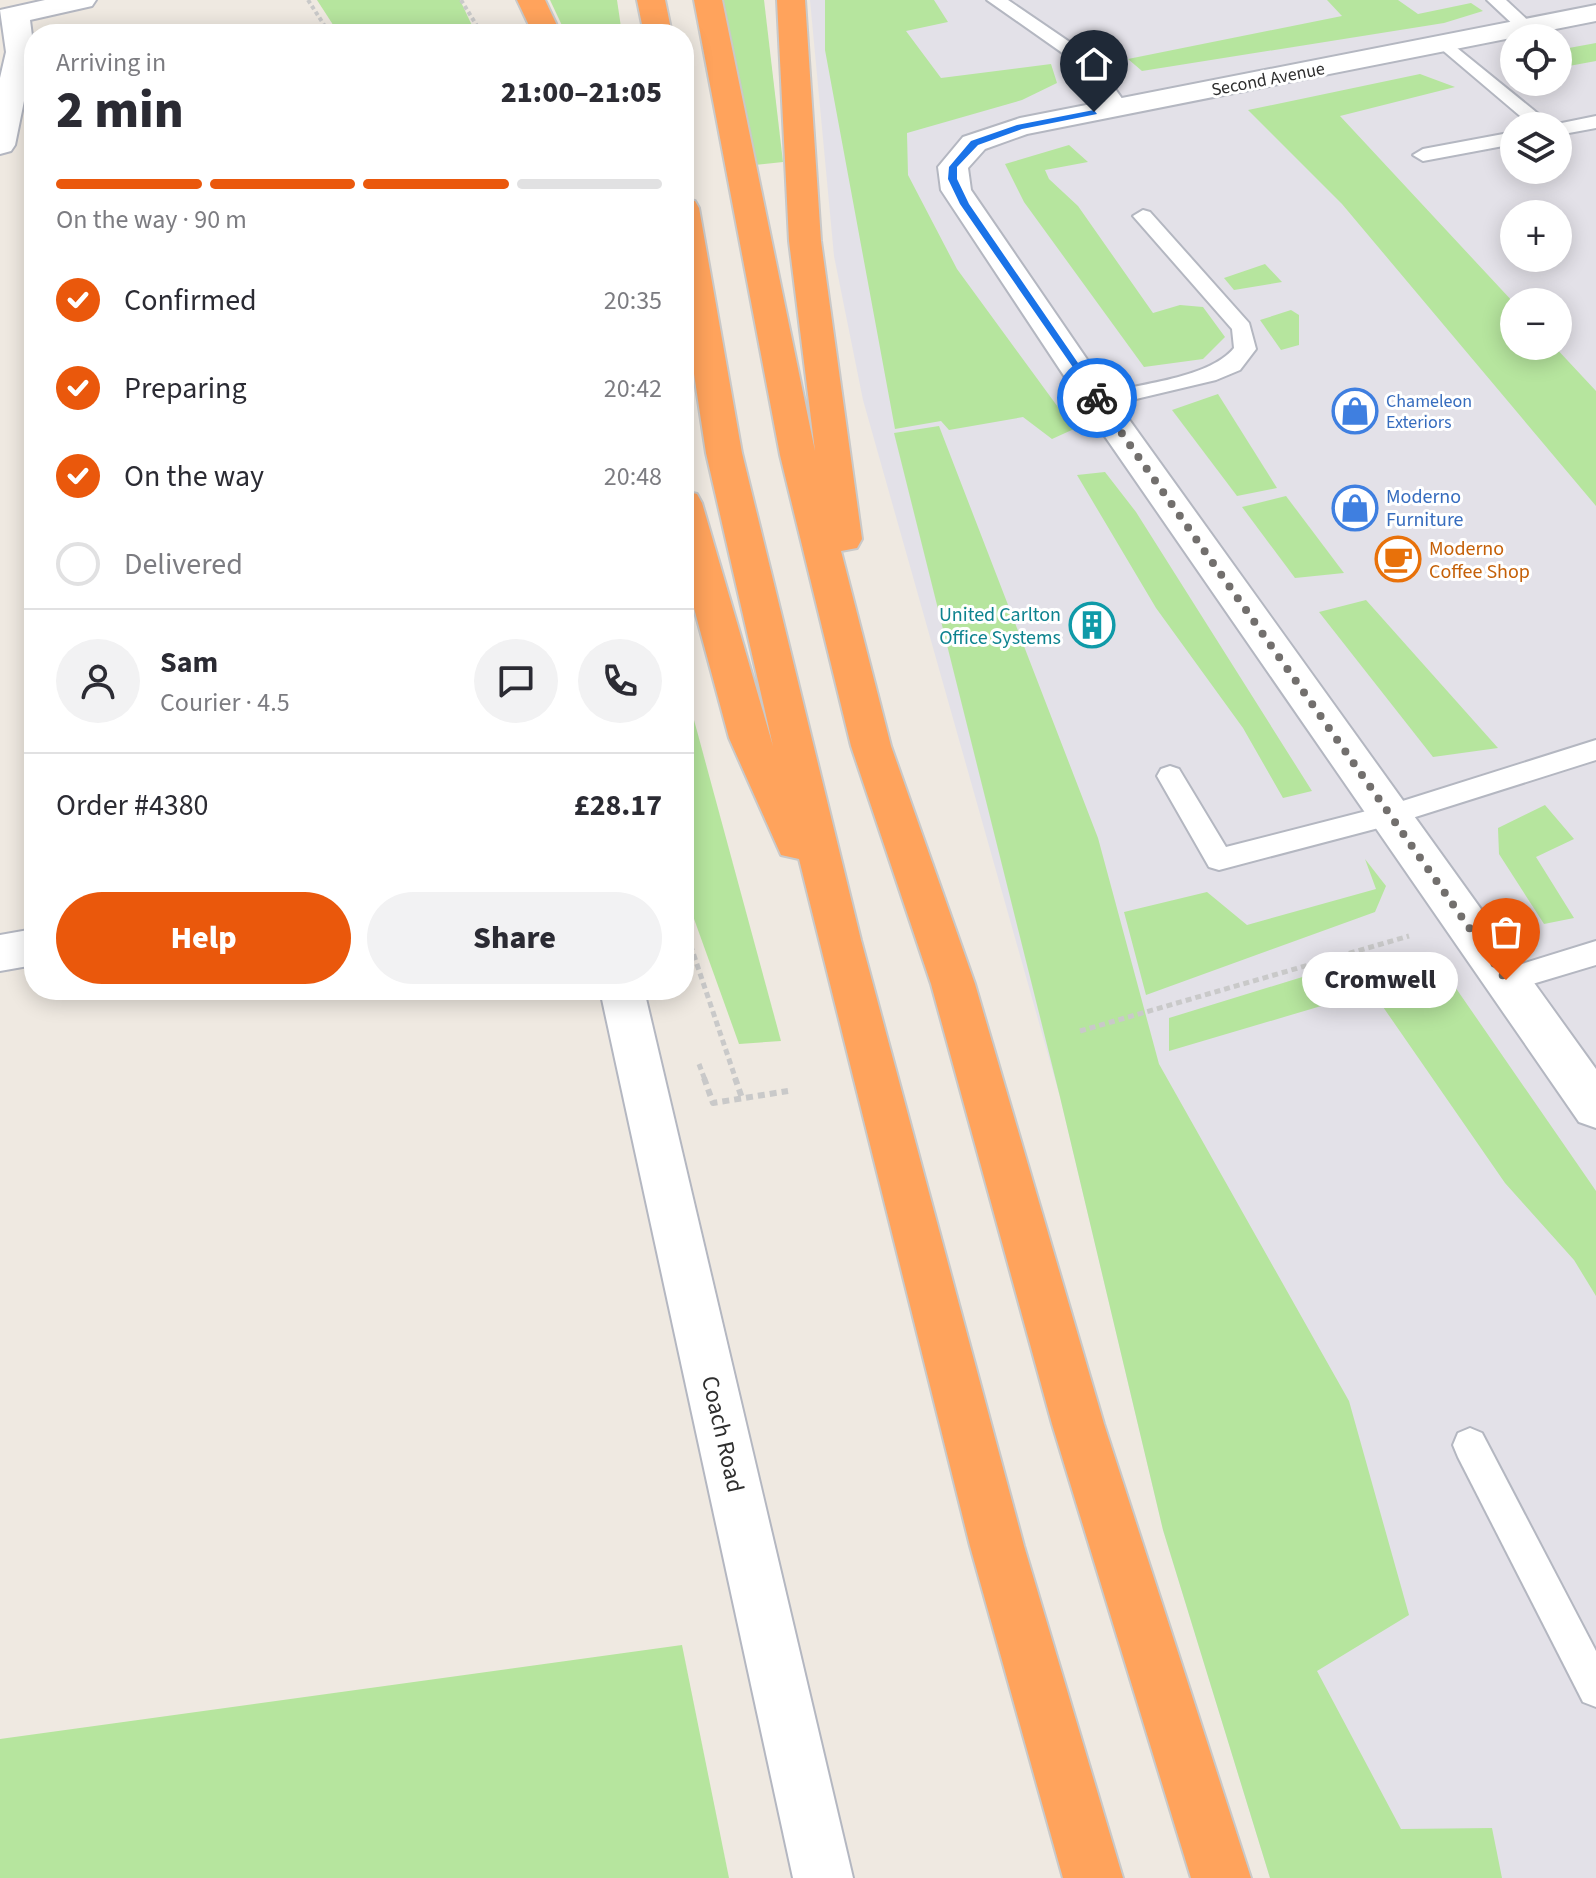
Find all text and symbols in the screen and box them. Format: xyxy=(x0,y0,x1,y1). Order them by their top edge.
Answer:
map controls xyxy=(1500,24,1572,360)
button: locate xyxy=(1500,24,1572,96)
pin xyxy=(1060,30,1128,112)
icon: home xyxy=(1072,42,1116,86)
text: Arriving in xyxy=(56,44,166,81)
street label: Second Avenue xyxy=(1209,56,1327,103)
text: 21:00–21:05 xyxy=(501,71,662,114)
text: 2 min xyxy=(56,74,184,148)
button: layers xyxy=(1500,112,1572,184)
button: + xyxy=(1500,200,1572,272)
text: On the way · 90 m xyxy=(56,201,247,238)
icon: check xyxy=(56,278,100,322)
text: Confirmed xyxy=(124,279,257,322)
text: 20:35 xyxy=(604,282,662,319)
button: − xyxy=(1500,288,1572,360)
courier xyxy=(1057,358,1137,438)
icon: check xyxy=(56,366,100,410)
text: Preparing xyxy=(124,367,247,410)
text: 20:42 xyxy=(604,370,662,407)
icon: bike xyxy=(1075,376,1119,420)
shop icon: Chameleon Exteriors xyxy=(1331,387,1379,435)
place label: Chameleon Exteriors xyxy=(1386,389,1472,435)
icon: check xyxy=(56,454,100,498)
text: On the way xyxy=(124,455,264,498)
text: 20:48 xyxy=(604,458,662,495)
place label: Moderno Furniture xyxy=(1386,483,1464,534)
shop icon: Moderno Furniture xyxy=(1331,484,1379,532)
cafe icon: Moderno Coffee Shop xyxy=(1374,535,1422,583)
place label: Moderno Coffee Shop xyxy=(1429,535,1530,586)
text: Delivered xyxy=(124,543,243,586)
place label: United Carlton Office Systems xyxy=(939,601,1061,652)
building icon: United Carlton Office Systems xyxy=(1068,601,1116,649)
button: person xyxy=(56,639,140,723)
button: chat xyxy=(474,639,558,723)
button: phone xyxy=(578,639,662,723)
text: Sam xyxy=(160,641,218,684)
text: Courier · 4.5 xyxy=(160,684,290,721)
text: Order #4380 xyxy=(56,784,209,827)
text: £28.17 xyxy=(574,784,662,827)
button: Help xyxy=(56,892,351,984)
button: Share xyxy=(367,892,662,984)
pin xyxy=(1472,898,1540,980)
icon: bag xyxy=(1484,910,1528,954)
callout: Cromwell xyxy=(1302,952,1458,1008)
text: Cromwell xyxy=(1324,961,1436,998)
street label: Coach Road xyxy=(692,1372,753,1496)

